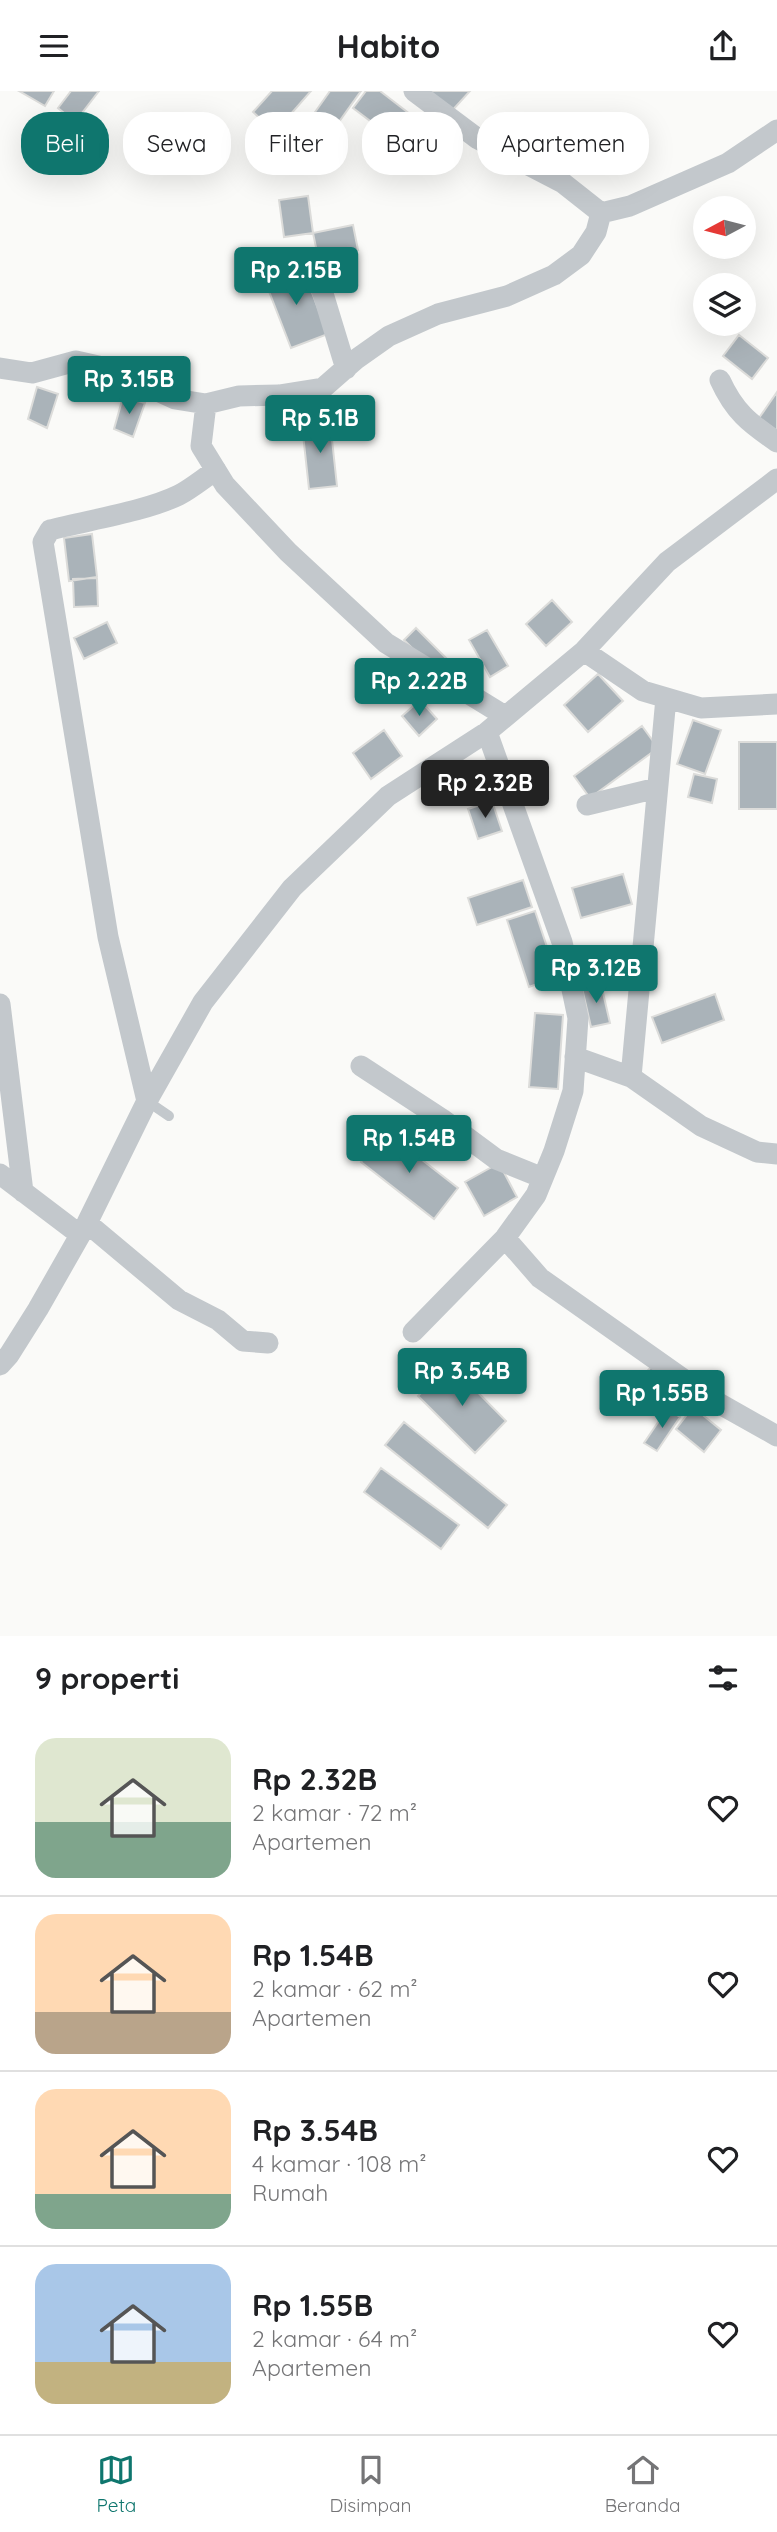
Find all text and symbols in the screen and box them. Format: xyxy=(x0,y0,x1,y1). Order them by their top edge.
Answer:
text: Habito xyxy=(337,26,440,66)
icon: menu xyxy=(35,27,73,65)
icon: share xyxy=(704,27,742,65)
chip: Beli xyxy=(21,112,109,175)
chip: Sewa xyxy=(123,112,231,175)
chip: Filter xyxy=(245,112,348,175)
chip: Baru xyxy=(362,112,463,175)
chip: Apartemen xyxy=(477,112,649,175)
north arrow xyxy=(693,196,756,259)
map controls xyxy=(693,196,756,336)
pin: Rp 2.15B xyxy=(224,247,368,307)
text: Rp 2.15B xyxy=(250,255,342,284)
button: layers xyxy=(693,273,756,336)
pin: Rp 3.15B xyxy=(57,357,201,416)
text: Rp 3.15B xyxy=(84,364,174,393)
pin: Rp 5.1B xyxy=(255,395,385,455)
text: Rp 5.1B xyxy=(281,403,359,432)
pin: Rp 2.22B xyxy=(347,659,491,718)
text: Rp 2.22B xyxy=(371,666,467,695)
pin: Rp 2.32B xyxy=(413,761,557,820)
text: Rp 2.32B xyxy=(437,768,533,797)
pin: Rp 3.12B xyxy=(524,946,668,1005)
text: Rp 3.12B xyxy=(551,953,641,982)
pin: Rp 1.54B xyxy=(337,1115,481,1175)
text: Rp 1.54B xyxy=(362,1123,456,1152)
pin: Rp 3.54B xyxy=(390,1349,534,1408)
text: Rp 3.54B xyxy=(414,1356,510,1385)
pin: Rp 1.55B xyxy=(590,1371,734,1430)
text: Rp 1.55B xyxy=(616,1378,708,1407)
text: 9 properti xyxy=(35,1659,179,1697)
icon: filters xyxy=(704,1659,742,1697)
text: Rp 2.32B xyxy=(252,1760,377,1798)
icon: home xyxy=(91,1766,175,1850)
icon: heart xyxy=(704,1789,742,1827)
text: 2 kamar · 72 m² xyxy=(252,1798,417,1827)
text: Apartemen xyxy=(252,1827,372,1856)
text: Rp 1.54B xyxy=(252,1936,374,1974)
icon: home xyxy=(91,1942,175,2026)
icon: heart xyxy=(704,1965,742,2003)
text: 2 kamar · 62 m² xyxy=(252,1974,418,2003)
text: Apartemen xyxy=(252,2003,372,2032)
text: Rp 3.54B xyxy=(252,2111,378,2149)
icon: home xyxy=(91,2117,175,2201)
icon: heart xyxy=(704,2140,742,2178)
text: 4 kamar · 108 m² xyxy=(252,2149,427,2178)
text: Rumah xyxy=(252,2178,328,2207)
text: Rp 1.55B xyxy=(252,2286,373,2324)
icon: home xyxy=(91,2292,175,2376)
icon: heart xyxy=(704,2315,742,2353)
text: 2 kamar · 64 m² xyxy=(252,2324,417,2353)
text: Apartemen xyxy=(252,2353,372,2382)
tab: Peta xyxy=(97,2451,136,2517)
tab: Disimpan xyxy=(330,2451,412,2517)
tab: Beranda xyxy=(605,2451,680,2517)

